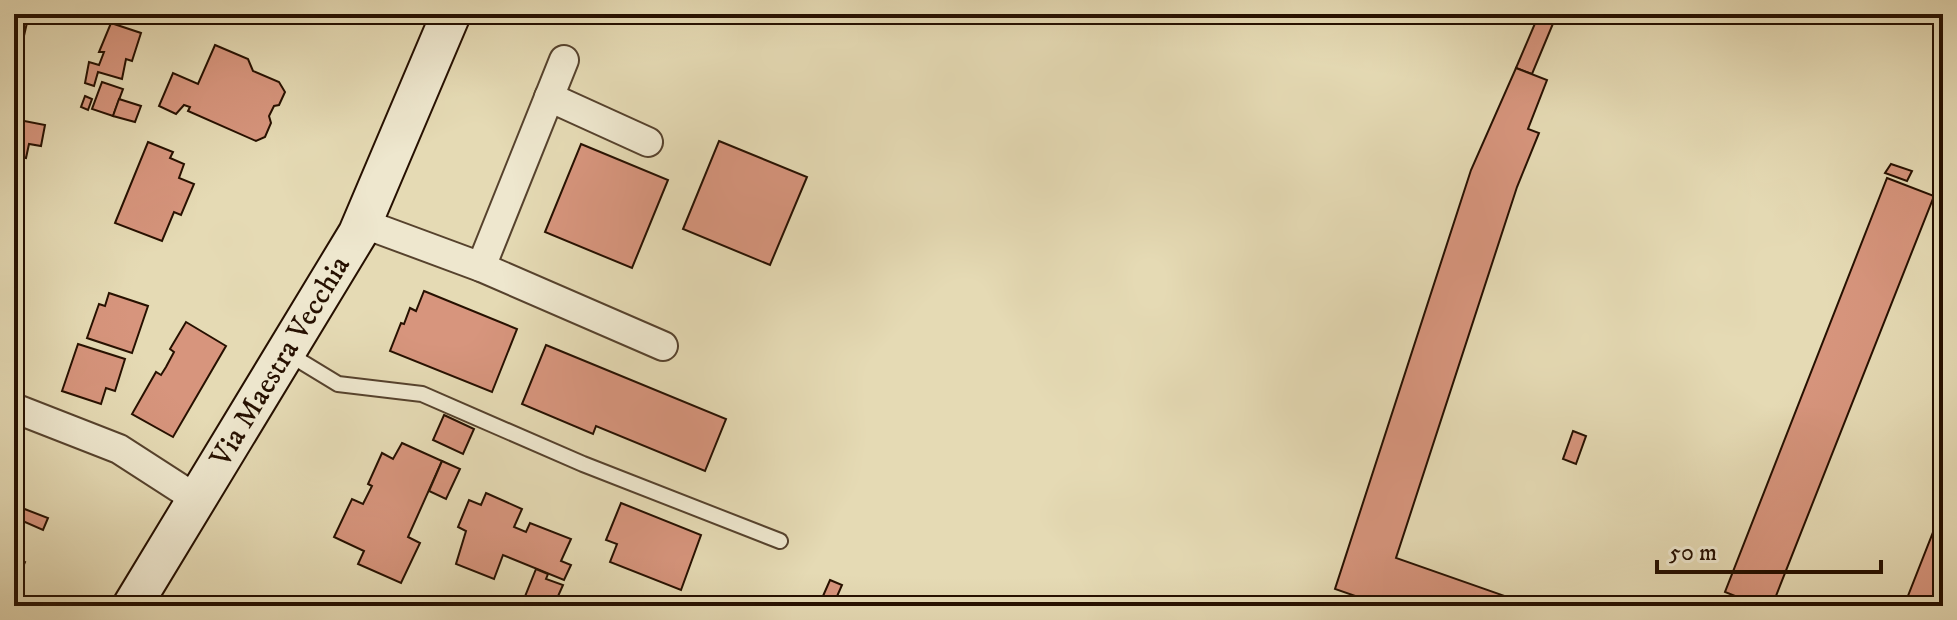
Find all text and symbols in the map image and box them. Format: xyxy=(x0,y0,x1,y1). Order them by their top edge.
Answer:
street label: Via Maestra Vecchia xyxy=(202,249,358,475)
scale bar xyxy=(1657,524,1881,574)
text: 50 m xyxy=(1669,538,1717,568)

